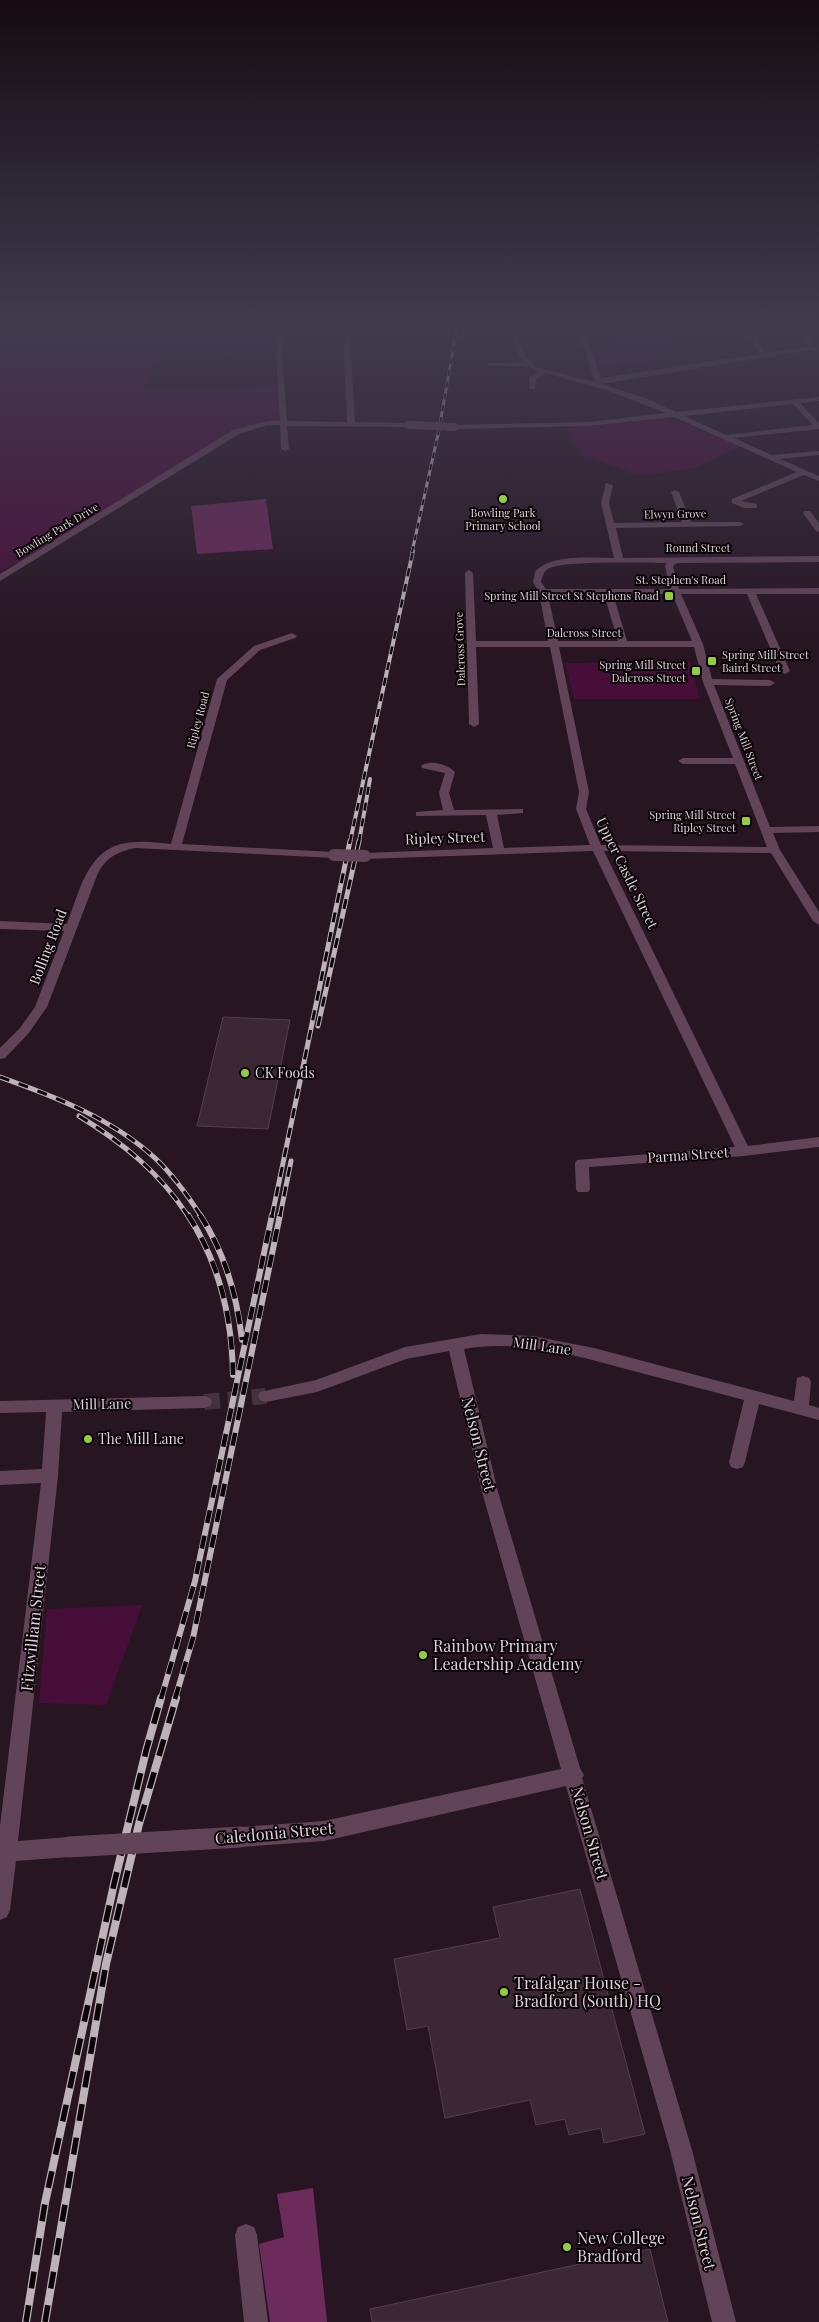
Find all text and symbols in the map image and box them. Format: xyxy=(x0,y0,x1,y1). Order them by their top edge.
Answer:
marker: Bowling Park Primary School xyxy=(497,493,509,505)
street label: Bowling Park Drive xyxy=(12,499,101,560)
place label: Bowling Park Primary School xyxy=(465,505,541,533)
street label: Elwyn Grove xyxy=(644,505,707,522)
street label: Round Street xyxy=(666,540,730,555)
street label: St. Stephen's Road xyxy=(636,572,727,587)
place label: Spring Mill Street St Stephens Road xyxy=(484,588,660,603)
marker: Spring Mill Street St Stephens Road xyxy=(663,590,675,602)
street label: Dalcross Grove xyxy=(451,611,468,686)
street label: Dalcross Street xyxy=(547,625,621,640)
place label: Spring Mill Street Baird Street xyxy=(722,647,809,675)
marker: Spring Mill Street Baird Street xyxy=(706,655,718,667)
place label: Spring Mill Street Dalcross Street xyxy=(599,657,686,685)
marker: Spring Mill Street Dalcross Street xyxy=(690,665,702,677)
street label: Ripley Road xyxy=(183,689,212,750)
street label: Spring Mill Street xyxy=(722,696,767,782)
place label: Spring Mill Street Ripley Street xyxy=(649,807,736,835)
street label: Upper Castle Street xyxy=(592,814,663,933)
marker: Spring Mill Street Ripley Street xyxy=(740,815,752,827)
street label: Ripley Street xyxy=(405,827,486,848)
street label: Bolling Road xyxy=(24,906,71,987)
place label: CK Foods xyxy=(255,1063,315,1082)
marker: CK Foods xyxy=(239,1067,251,1079)
street label: Parma Street xyxy=(647,1142,730,1167)
street label: Mill Lane xyxy=(512,1332,572,1359)
street label: Mill Lane xyxy=(73,1393,131,1414)
street label: Nelson Street xyxy=(458,1395,501,1493)
place label: The Mill Lane xyxy=(98,1429,184,1448)
marker: The Mill Lane xyxy=(82,1433,94,1445)
street label: Fitzwilliam Street xyxy=(15,1563,50,1692)
place label: Rainbow Primary Leadership Academy xyxy=(433,1635,582,1674)
marker: Rainbow Primary Leadership Academy xyxy=(417,1649,429,1661)
street label: Nelson Street xyxy=(567,1784,614,1882)
street label: Caledonia Street xyxy=(214,1817,334,1848)
place label: Trafalgar House - Bradford (South) HQ xyxy=(514,1972,662,2011)
marker: Trafalgar House - Bradford (South) HQ xyxy=(498,1986,510,1998)
street label: Nelson Street xyxy=(678,2174,721,2272)
place label: New College Bradford xyxy=(577,2227,665,2266)
marker: New College Bradford xyxy=(561,2241,573,2253)

